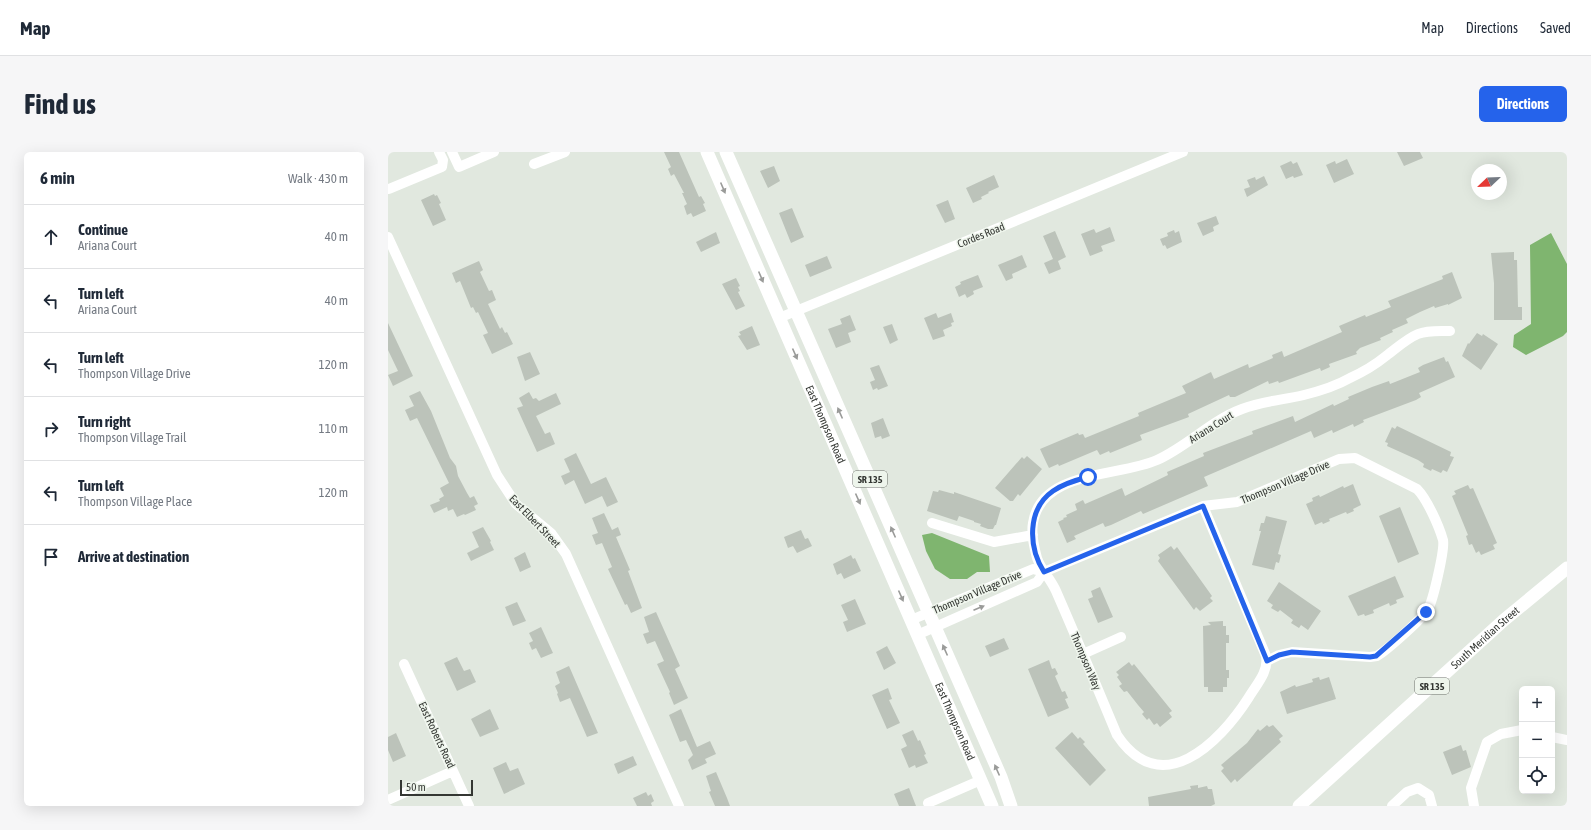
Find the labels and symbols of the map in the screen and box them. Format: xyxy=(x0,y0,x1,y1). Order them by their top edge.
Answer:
north arrow xyxy=(1471,164,1507,200)
one-way arrow xyxy=(720,182,726,194)
street label: Cordes Road xyxy=(956,220,1006,250)
one-way arrow xyxy=(758,271,764,283)
one-way arrow xyxy=(792,349,798,360)
street label: East Thompson Road xyxy=(803,384,848,465)
one-way arrow xyxy=(837,406,843,418)
street label: Ariana Court xyxy=(1187,409,1235,445)
street label: Thompson Village Drive xyxy=(1239,458,1331,506)
route start xyxy=(1079,468,1097,486)
road number: SR 135 xyxy=(853,471,887,487)
street label: East Elbert Street xyxy=(507,492,563,550)
one-way arrow xyxy=(855,493,861,505)
one-way arrow xyxy=(890,526,896,537)
street label: Thompson Village Drive xyxy=(931,568,1023,616)
one-way arrow xyxy=(898,591,904,603)
route end xyxy=(1417,603,1435,621)
one-way arrow xyxy=(973,604,985,610)
street label: South Meridian Street xyxy=(1449,604,1522,671)
street label: Thompson Way xyxy=(1068,630,1104,692)
one-way arrow xyxy=(942,645,948,656)
road number: SR 135 xyxy=(1415,678,1449,694)
street label: East Thompson Road xyxy=(933,681,977,762)
street label: East Roberts Road xyxy=(416,700,458,770)
one-way arrow xyxy=(994,763,1000,775)
scale bar xyxy=(400,778,473,797)

